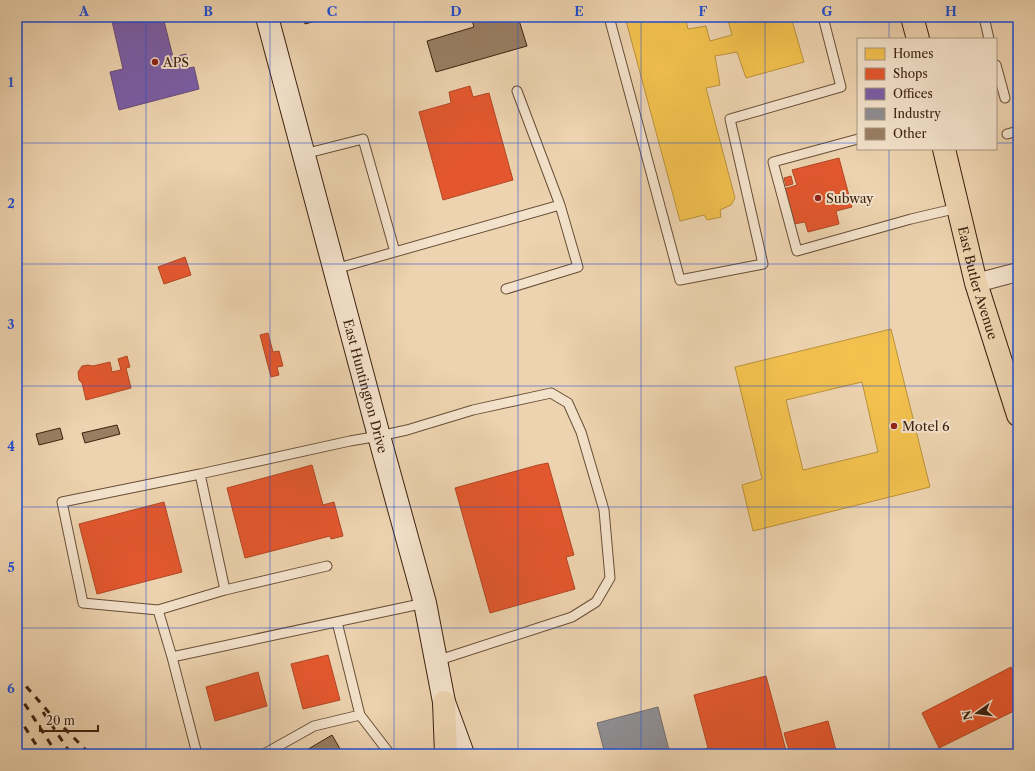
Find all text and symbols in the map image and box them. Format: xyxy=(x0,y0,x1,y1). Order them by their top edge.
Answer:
text: A xyxy=(78,3,90,19)
text: B xyxy=(203,3,213,19)
text: C xyxy=(327,3,337,19)
text: D xyxy=(450,3,462,19)
text: E xyxy=(574,3,584,19)
text: F xyxy=(699,3,708,19)
text: G xyxy=(821,3,833,19)
text: H xyxy=(945,3,957,19)
legend xyxy=(857,38,997,150)
text: Homes xyxy=(893,46,933,61)
place label: APS xyxy=(162,54,189,70)
marker: APS xyxy=(150,57,160,67)
text: Shops xyxy=(893,66,928,81)
text: 1 xyxy=(8,74,14,90)
text: Offices xyxy=(893,86,933,101)
text: Industry xyxy=(893,106,941,121)
text: Other xyxy=(893,126,927,141)
place label: Subway xyxy=(826,190,874,206)
marker: Subway xyxy=(813,193,823,203)
text: 2 xyxy=(7,195,15,211)
street label: East Butler Avenue xyxy=(955,225,1001,341)
text: 3 xyxy=(7,316,15,332)
street label: East Huntington Drive xyxy=(340,317,391,455)
place label: Motel 6 xyxy=(902,418,950,434)
marker: Motel 6 xyxy=(889,421,899,431)
text: 4 xyxy=(7,438,15,454)
text: 5 xyxy=(7,559,15,575)
text: 6 xyxy=(7,680,15,696)
north arrow xyxy=(957,693,997,733)
scale bar xyxy=(40,707,98,733)
text: N xyxy=(959,709,975,722)
text: 20 m xyxy=(46,713,75,728)

